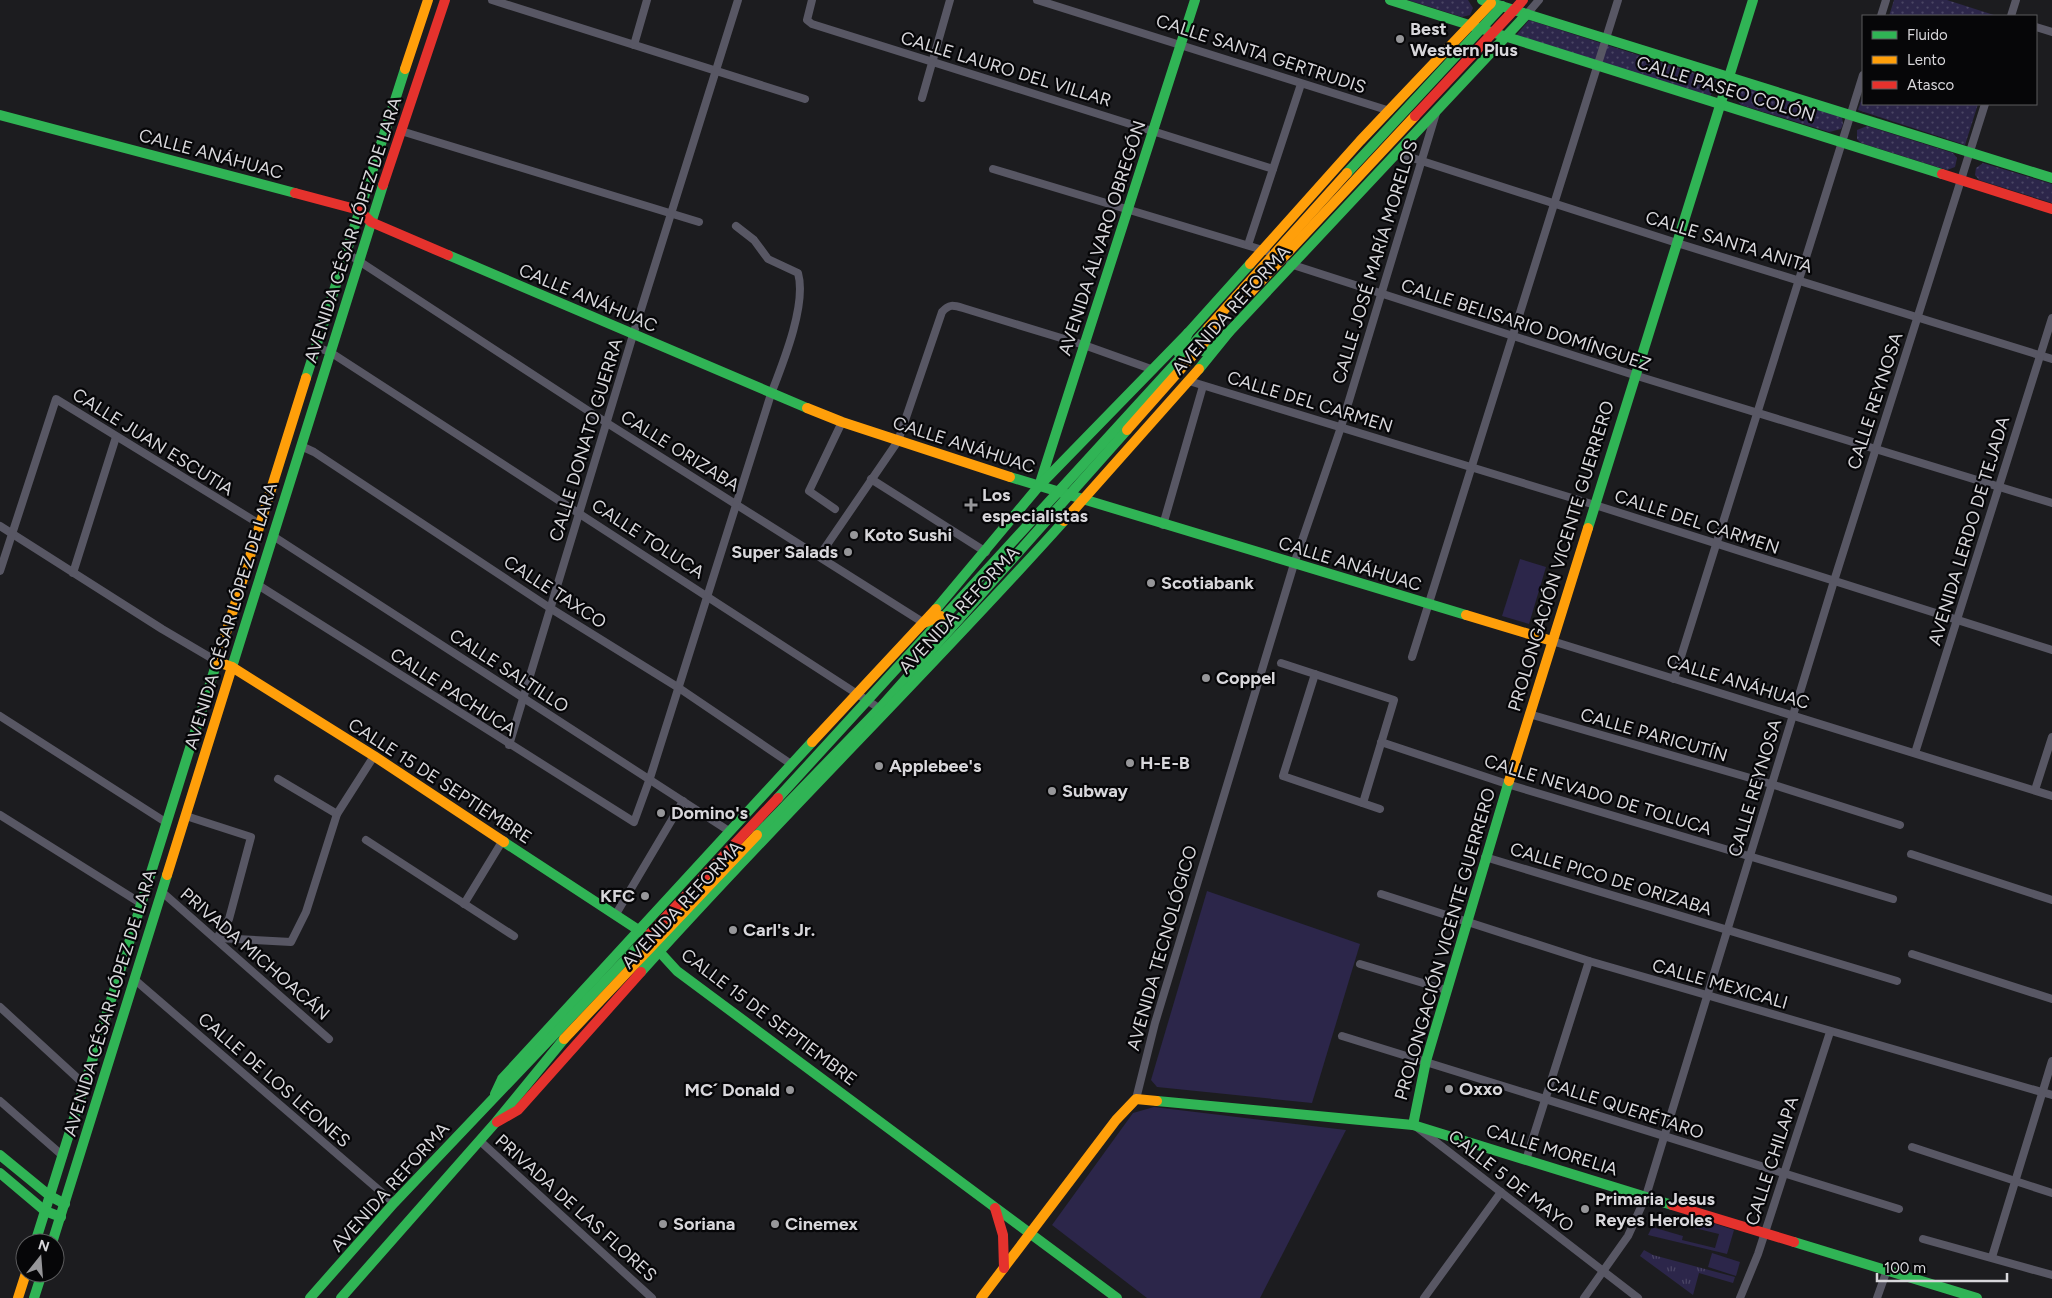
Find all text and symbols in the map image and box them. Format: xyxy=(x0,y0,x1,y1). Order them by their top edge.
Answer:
street label: CALLE SANTA GERTRUDIS xyxy=(1153,10,1369,98)
legend xyxy=(1862,15,2037,105)
place label: Best Western Plus xyxy=(1410,18,1518,61)
street label: CALLE LAURO DEL VILLAR xyxy=(898,26,1114,112)
text: Fluido xyxy=(1907,26,1948,44)
marker: Best Western Plus xyxy=(1394,33,1406,45)
street label: CALLE PASEO COLÓN xyxy=(1634,51,1818,127)
text: Lento xyxy=(1907,51,1946,69)
text: Atasco xyxy=(1907,76,1955,94)
street label: AVENIDA CÉSAR LÓPEZ DE LARA xyxy=(300,94,406,366)
street label: AVENIDA ÁLVARO OBREGÓN xyxy=(1054,118,1150,358)
street label: CALLE ANÁHUAC xyxy=(137,124,285,184)
street label: CALLE JOSÉ MARÍA MORELOS xyxy=(1327,137,1423,387)
street label: CALLE SANTA ANITA xyxy=(1643,206,1815,278)
street label: AVENIDA REFORMA xyxy=(1167,241,1295,379)
street label: CALLE ANÁHUAC xyxy=(515,259,661,337)
street label: CALLE BELISARIO DOMÍNGUEZ xyxy=(1398,274,1654,376)
street label: CALLE REYNOSA xyxy=(1842,330,1908,472)
street label: CALLE DONATO GUERRA xyxy=(545,336,627,544)
street label: CALLE DEL CARMEN xyxy=(1224,366,1396,438)
street label: CALLE JUAN ESCUTIA xyxy=(68,383,238,501)
street label: PROLONGACIÓN VICENTE GUERRERO xyxy=(1503,398,1619,714)
street label: CALLE ORIZABA xyxy=(616,406,744,496)
street label: CALLE ANÁHUAC xyxy=(890,412,1038,478)
street label: AVENIDA LERDO DE TEJADA xyxy=(1924,414,2014,648)
street label: AVENIDA CÉSAR LÓPEZ DE LARA xyxy=(180,480,282,752)
place label: Los especialistas xyxy=(982,484,1088,527)
street label: CALLE DEL CARMEN xyxy=(1612,485,1782,559)
street label: CALLE TOLUCA xyxy=(587,494,709,584)
marker: Los especialistas xyxy=(964,498,978,512)
place label: Koto Sushi xyxy=(864,524,952,546)
marker: Koto Sushi xyxy=(848,529,860,541)
street label: CALLE ANÁHUAC xyxy=(1276,532,1424,596)
place label: Super Salads xyxy=(731,541,839,563)
street label: AVENIDA REFORMA xyxy=(894,542,1024,678)
marker: Super Salads xyxy=(842,546,854,558)
street label: CALLE TAXCO xyxy=(500,551,610,633)
place label: Scotiabank xyxy=(1161,572,1254,594)
marker: Scotiabank xyxy=(1145,577,1157,589)
street label: CALLE SALTILLO xyxy=(445,624,573,718)
street label: CALLE PACHUCA xyxy=(386,643,520,741)
street label: CALLE ANÁHUAC xyxy=(1664,650,1812,714)
place label: Coppel xyxy=(1216,667,1276,689)
marker: Coppel xyxy=(1200,672,1212,684)
street label: CALLE PARICUTÍN xyxy=(1578,703,1730,767)
street label: CALLE 15 DE SEPTIEMBRE xyxy=(344,713,536,849)
street label: CALLE REYNOSA xyxy=(1724,716,1786,860)
street label: CALLE NEVADO DE TOLUCA xyxy=(1482,750,1714,840)
place label: H-E-B xyxy=(1140,752,1190,774)
place label: Applebee's xyxy=(889,755,982,777)
marker: H-E-B xyxy=(1124,757,1136,769)
marker: Applebee's xyxy=(873,760,885,772)
place label: Subway xyxy=(1062,780,1129,802)
marker: Subway xyxy=(1046,785,1058,797)
street label: PROLONGACIÓN VICENTE GUERRERO xyxy=(1390,785,1500,1103)
place label: Domino's xyxy=(671,802,749,824)
marker: Domino's xyxy=(655,807,667,819)
street label: AVENIDA REFORMA xyxy=(617,837,747,973)
street label: CALLE PICO DE ORIZABA xyxy=(1507,838,1715,920)
street label: AVENIDA TECNOLÓGICO xyxy=(1122,843,1202,1053)
street label: AVENIDA CÉSAR LÓPEZ DE LARA xyxy=(59,867,161,1139)
street label: PRIVADA MICHOACÁN xyxy=(176,883,334,1025)
place label: KFC xyxy=(600,885,635,907)
marker: KFC xyxy=(639,890,651,902)
place label: Carl's Jr. xyxy=(743,919,815,941)
marker: Carl's Jr. xyxy=(727,924,739,936)
street label: CALLE 15 DE SEPTIEMBRE xyxy=(677,944,861,1090)
street label: CALLE MEXICALI xyxy=(1650,954,1790,1014)
street label: CALLE DE LOS LEONES xyxy=(193,1008,355,1152)
street label: CALLE QUERÉTARO xyxy=(1543,1072,1707,1144)
place label: Oxxo xyxy=(1459,1078,1503,1100)
place label: MC´ Donald xyxy=(684,1079,780,1101)
marker: Oxxo xyxy=(1443,1083,1455,1095)
marker: MC´ Donald xyxy=(784,1084,796,1096)
street label: CALLE CHILAPA xyxy=(1741,1094,1803,1228)
street label: AVENIDA REFORMA xyxy=(326,1118,454,1256)
street label: CALLE MORELIA xyxy=(1484,1120,1620,1180)
street label: CALLE 5 DE MAYO xyxy=(1444,1125,1578,1237)
street label: PRIVADA DE LAS FLORES xyxy=(491,1130,661,1286)
place label: Primaria Jesus Reyes Heroles xyxy=(1595,1188,1716,1231)
marker: Primaria Jesus Reyes Heroles xyxy=(1579,1203,1591,1215)
place label: Soriana xyxy=(673,1213,735,1235)
place label: Cinemex xyxy=(785,1213,858,1235)
marker: Soriana xyxy=(657,1218,669,1230)
marker: Cinemex xyxy=(769,1218,781,1230)
north arrow xyxy=(15,1233,65,1283)
text: N xyxy=(36,1236,51,1256)
scale bar xyxy=(1877,1250,2007,1282)
text: 100 m xyxy=(1884,1259,1926,1277)

